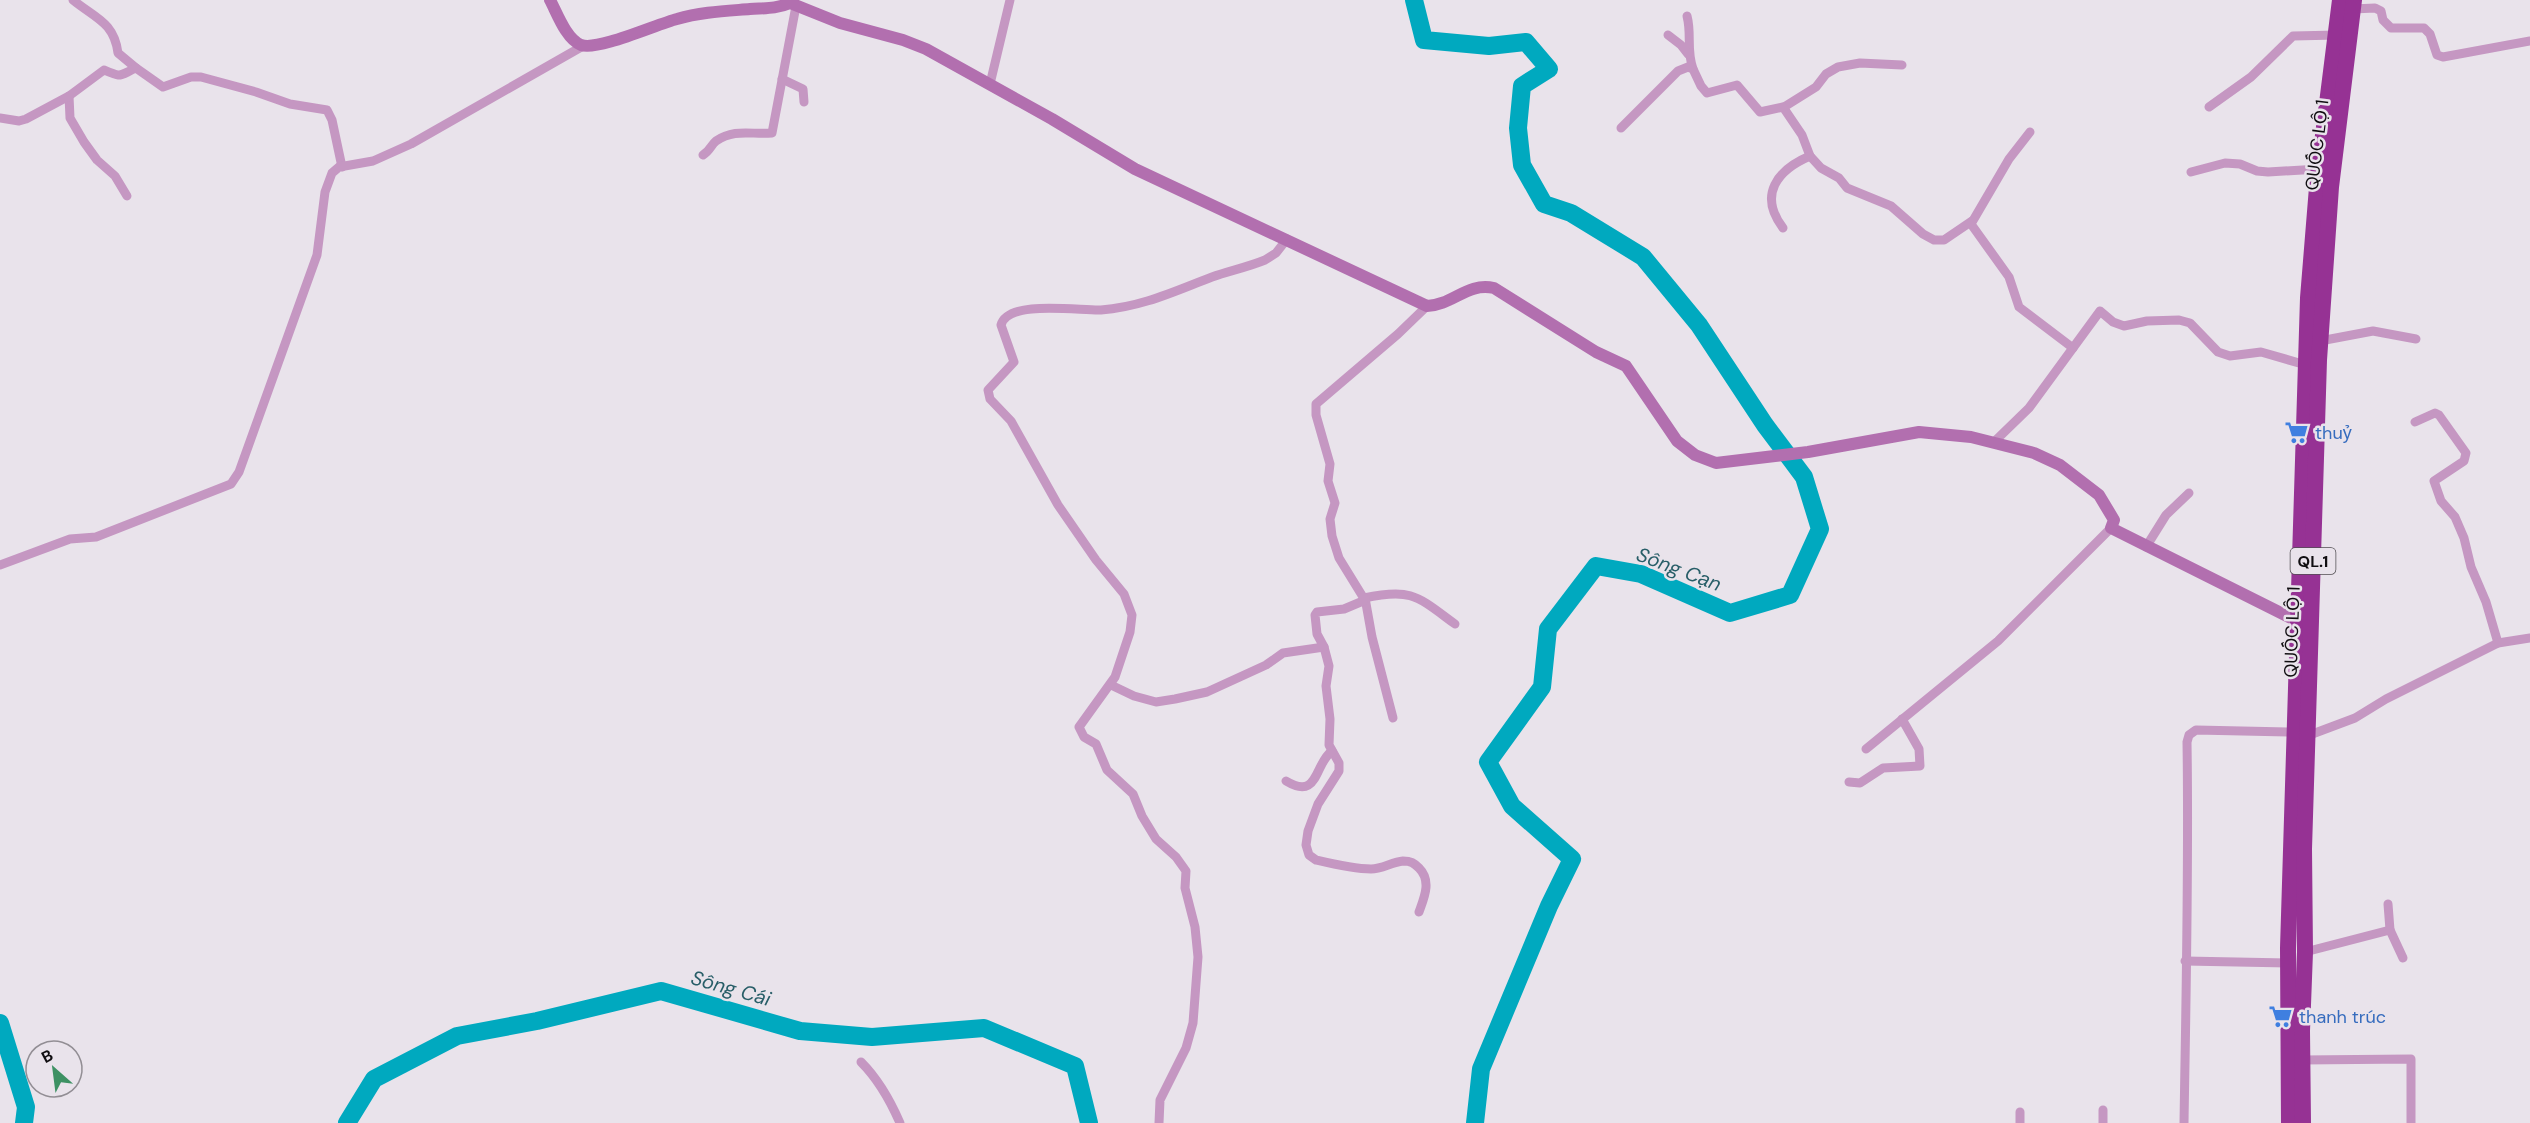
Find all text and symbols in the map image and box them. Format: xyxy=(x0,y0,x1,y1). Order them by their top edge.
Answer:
street label: QUỐC LỘ 1 xyxy=(2300,98,2334,192)
supermarket icon: thuỷ xyxy=(2284,420,2310,446)
place label: thuỷ xyxy=(2315,421,2352,445)
water label: Sông Cạn xyxy=(1633,541,1725,597)
road number: QL.1 xyxy=(2290,548,2336,574)
street label: QUỐC LỘ 1 xyxy=(2278,586,2306,678)
water label: Sông Cái xyxy=(688,964,775,1012)
supermarket icon: thanh trúc xyxy=(2268,1004,2294,1030)
place label: thanh trúc xyxy=(2299,1005,2386,1029)
north arrow xyxy=(24,1039,84,1099)
text: B xyxy=(38,1045,57,1068)

